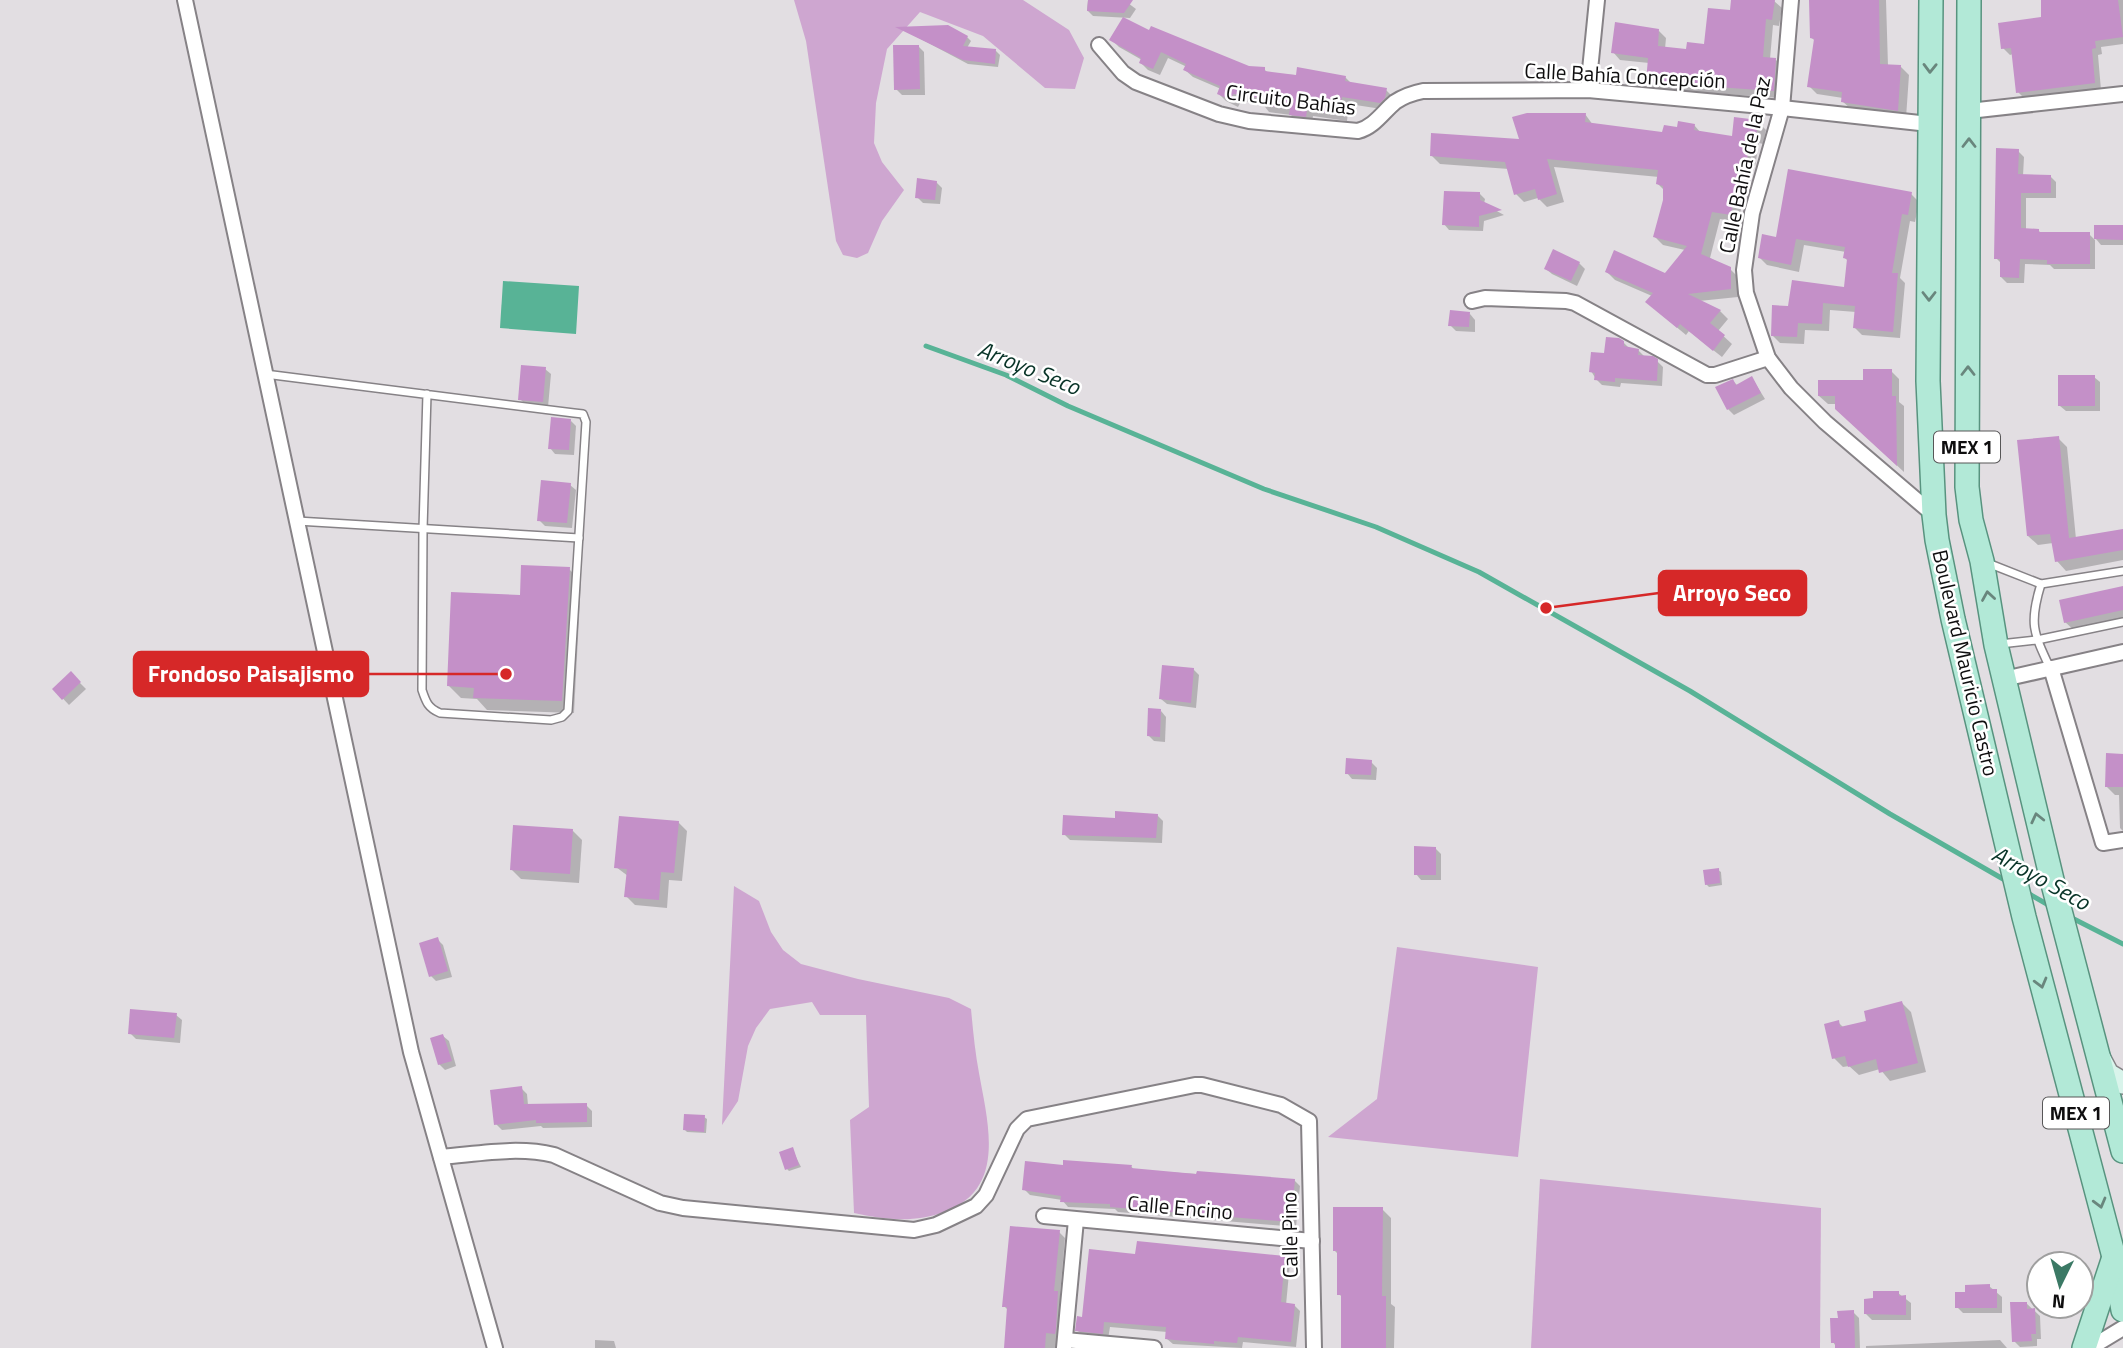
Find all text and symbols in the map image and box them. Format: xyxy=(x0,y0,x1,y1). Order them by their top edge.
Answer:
street label: Calle Bahía Concepción xyxy=(1523,54,1727,96)
one-way arrow xyxy=(1922,63,1938,74)
street label: Calle Bahía de la Paz xyxy=(1710,73,1778,256)
street label: Circuito Bahías xyxy=(1224,75,1358,123)
one-way arrow xyxy=(1961,137,1977,148)
one-way arrow xyxy=(1921,291,1937,301)
water label: Arroyo Seco xyxy=(973,331,1086,404)
one-way arrow xyxy=(1960,365,1976,375)
road number: MEX 1 xyxy=(1934,432,2000,462)
street label: Boulevard Mauricio Castro xyxy=(1924,546,2008,779)
callout: Arroyo Seco xyxy=(1659,571,1806,615)
text: Arroyo Seco xyxy=(1673,575,1791,610)
one-way arrow xyxy=(1981,590,1996,602)
callout: Frondoso Paisajismo xyxy=(134,652,368,696)
text: Frondoso Paisajismo xyxy=(148,656,354,691)
one-way arrow xyxy=(2031,812,2045,824)
water label: Arroyo Seco xyxy=(1986,836,2097,919)
one-way arrow xyxy=(2033,977,2047,989)
road number: MEX 1 xyxy=(2043,1098,2109,1128)
street label: Calle Encino xyxy=(1126,1186,1234,1228)
street label: Calle Pino xyxy=(1272,1192,1306,1278)
one-way arrow xyxy=(2091,1197,2106,1209)
north arrow xyxy=(2025,1250,2095,1320)
text: N xyxy=(2051,1287,2066,1317)

